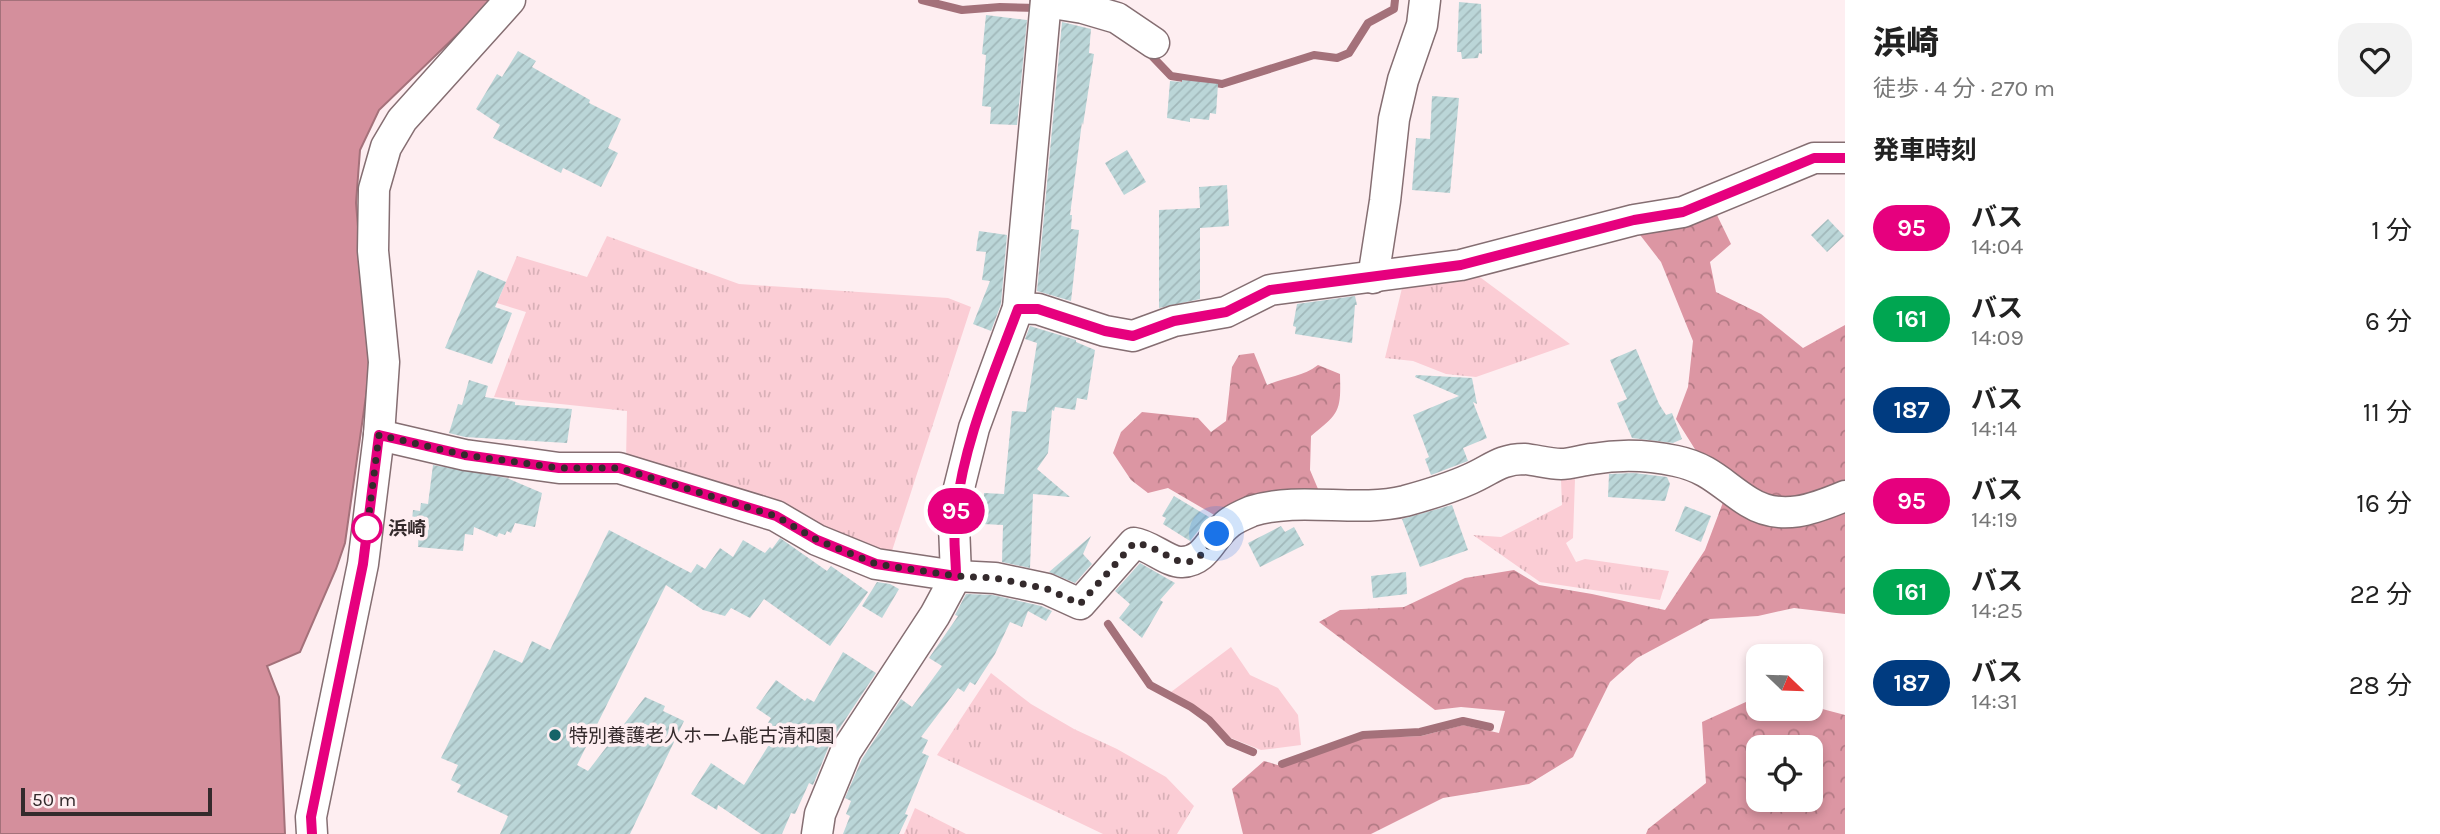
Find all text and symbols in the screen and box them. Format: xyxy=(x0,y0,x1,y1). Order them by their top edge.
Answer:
button: heart xyxy=(2338,23,2412,97)
text: 浜崎 xyxy=(1873,24,1939,62)
text: 徒歩 · 4 分 · 270 m xyxy=(1873,75,2055,102)
text: 発車時刻 xyxy=(1873,135,1977,166)
text: バス xyxy=(1971,202,2023,233)
text: 95 xyxy=(1897,214,1926,242)
text: 1 分 xyxy=(2371,215,2412,246)
text: 14:04 xyxy=(1971,233,2023,260)
text: バス xyxy=(1971,293,2023,324)
text: 161 xyxy=(1896,305,1927,333)
text: 6 分 xyxy=(2365,306,2412,337)
text: 14:09 xyxy=(1971,324,2024,351)
text: バス xyxy=(1971,384,2023,415)
text: 187 xyxy=(1893,396,1930,424)
text: 11 分 xyxy=(2363,397,2412,428)
text: 14:14 xyxy=(1971,415,2017,442)
text: バス xyxy=(1971,475,2023,506)
text: 95 xyxy=(1897,487,1926,515)
line badge: 95 xyxy=(925,488,988,534)
text: 16 分 xyxy=(2356,488,2412,519)
text: 95 xyxy=(942,497,970,525)
text: 14:19 xyxy=(1971,506,2018,533)
marker: 浜崎 xyxy=(352,513,382,543)
your location xyxy=(1199,516,1234,551)
place label: 浜崎 xyxy=(388,518,426,540)
text: バス xyxy=(1971,566,2023,597)
text: 161 xyxy=(1896,578,1927,606)
text: 22 分 xyxy=(2350,579,2412,610)
text: 14:25 xyxy=(1971,597,2023,624)
north arrow xyxy=(1746,644,1824,721)
map controls xyxy=(1746,644,1823,812)
text: バス xyxy=(1971,657,2023,688)
text: 187 xyxy=(1893,669,1930,697)
text: 28 分 xyxy=(2349,670,2412,701)
text: 14:31 xyxy=(1971,688,2018,715)
place label: 特別養護老人ホーム能古清和園 xyxy=(569,725,834,747)
marker: 特別養護老人ホーム能古清和園 xyxy=(547,727,563,743)
button: locate xyxy=(1746,735,1823,812)
scale bar xyxy=(21,785,212,817)
text: 50 m xyxy=(32,789,76,811)

